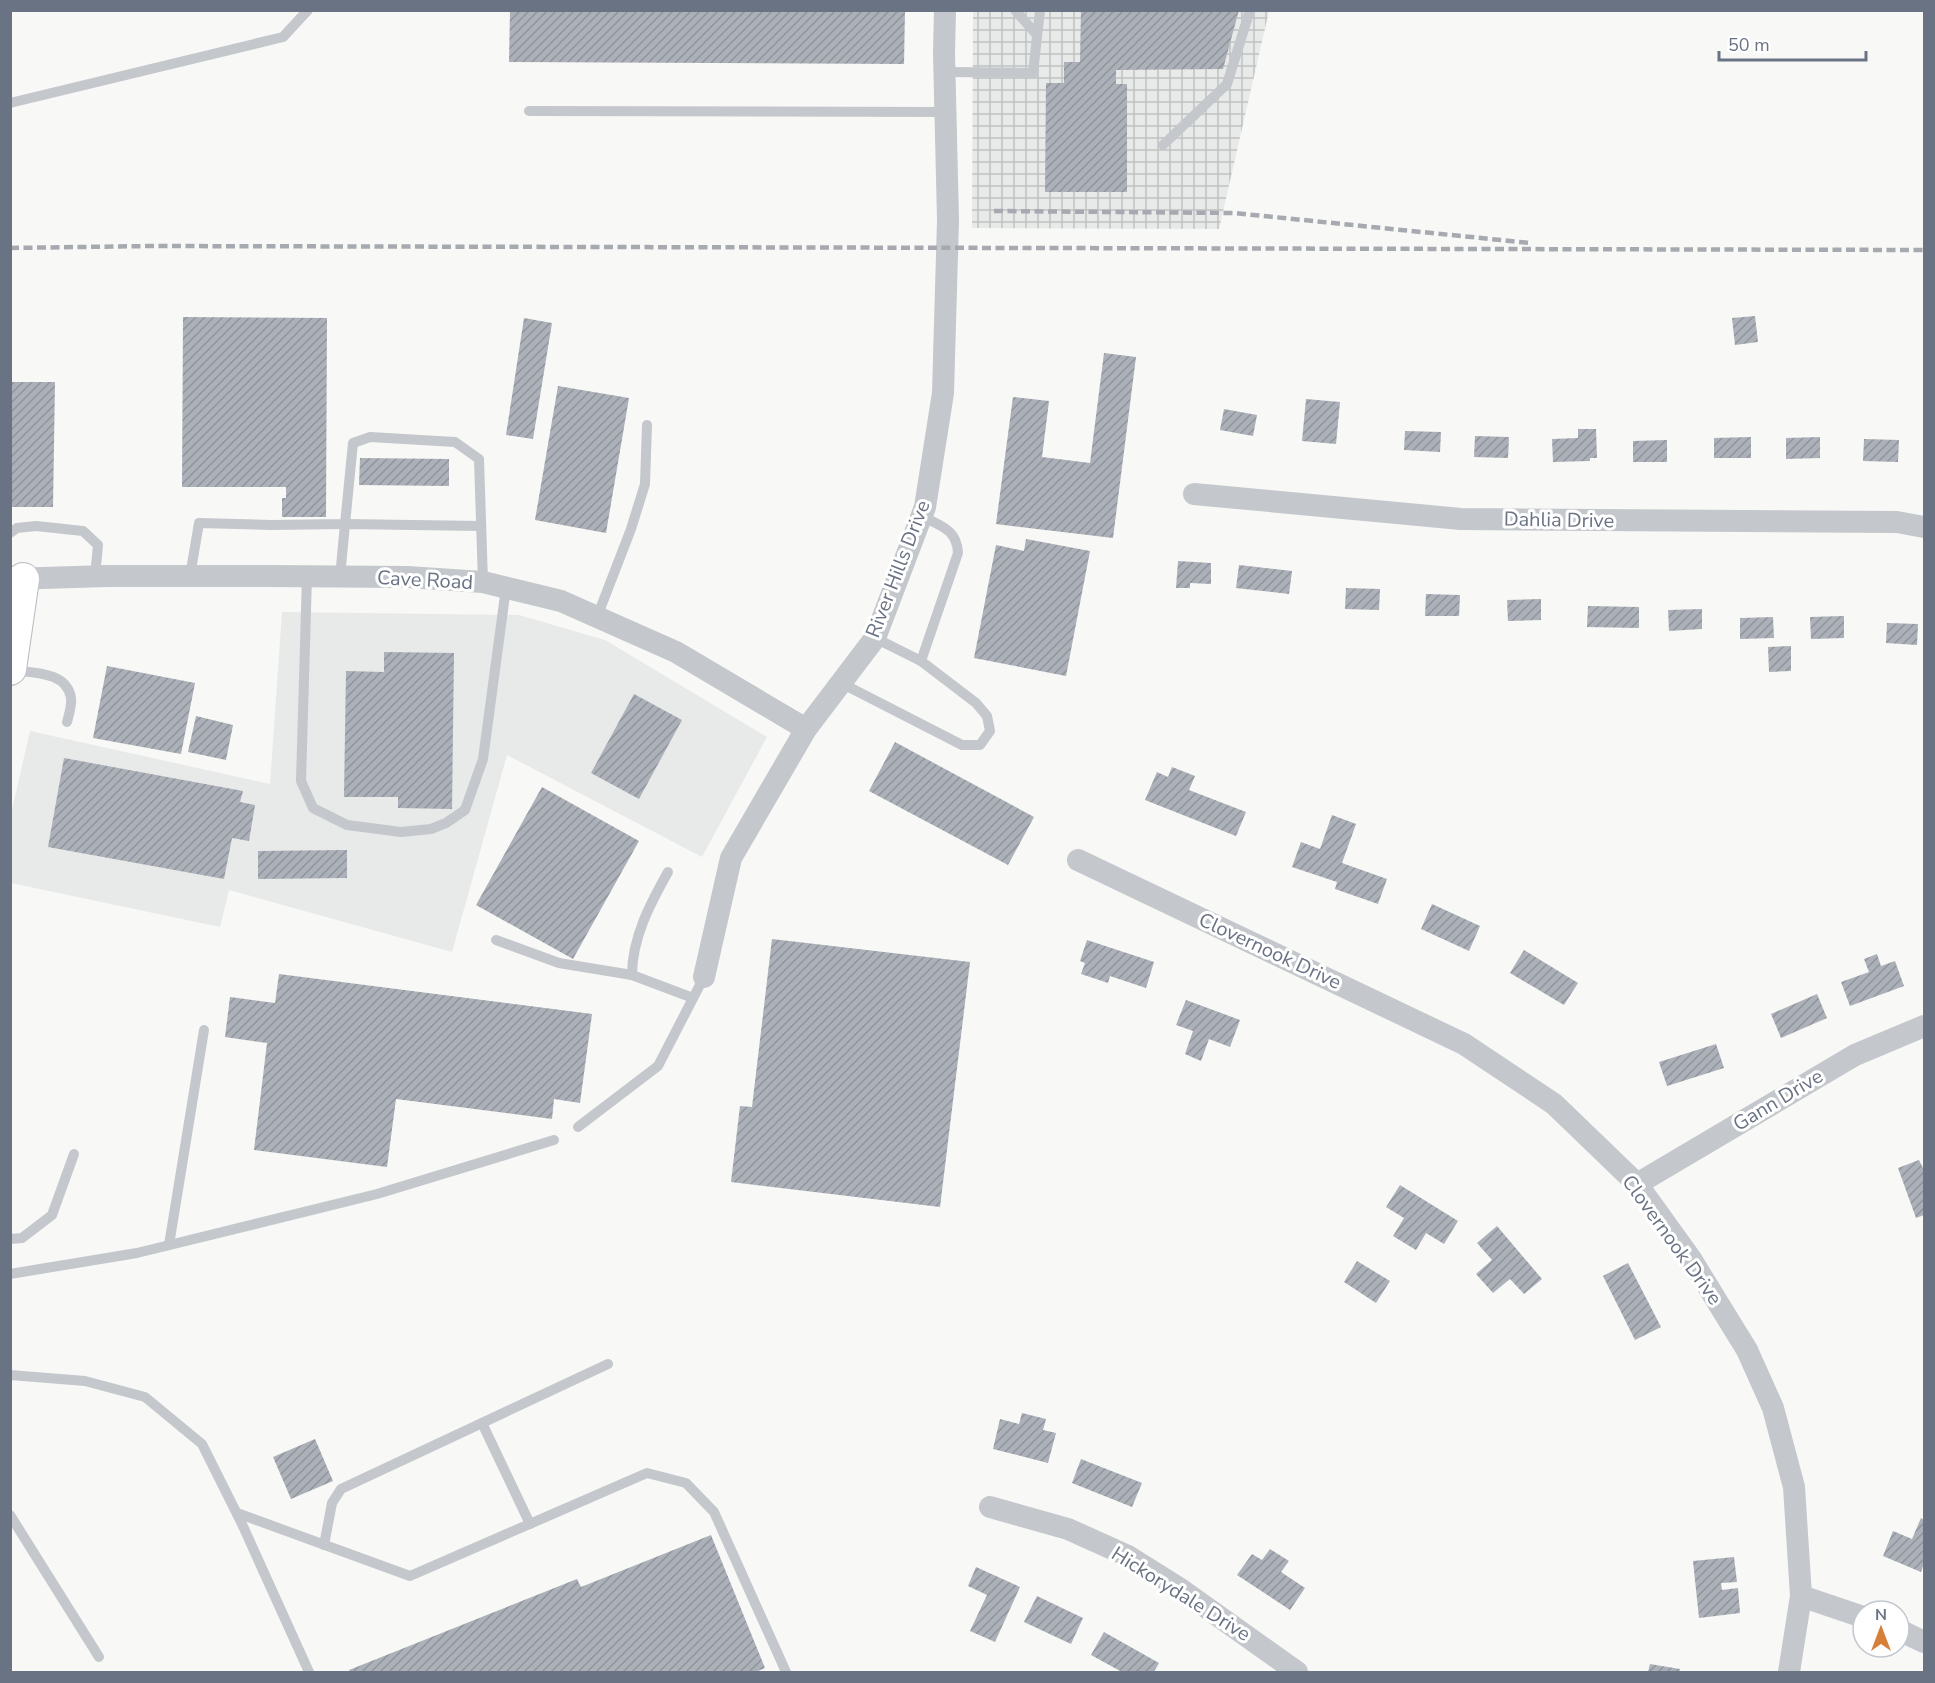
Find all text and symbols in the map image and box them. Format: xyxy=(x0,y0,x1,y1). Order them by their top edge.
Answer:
scale bar xyxy=(1719,24,1866,62)
text: 50 m xyxy=(1728,33,1770,57)
street label: River Hills Drive xyxy=(859,497,937,641)
street label: Dahlia Drive xyxy=(1503,506,1615,534)
street label: Cave Road xyxy=(376,564,474,596)
street label: Clovernook Drive xyxy=(1194,906,1346,996)
street label: Gann Drive xyxy=(1728,1063,1828,1137)
street label: Clovernook Drive xyxy=(1616,1170,1728,1310)
street label: Hickorydale Drive xyxy=(1106,1540,1256,1648)
north arrow xyxy=(1851,1599,1911,1659)
text: N xyxy=(1875,1604,1887,1626)

